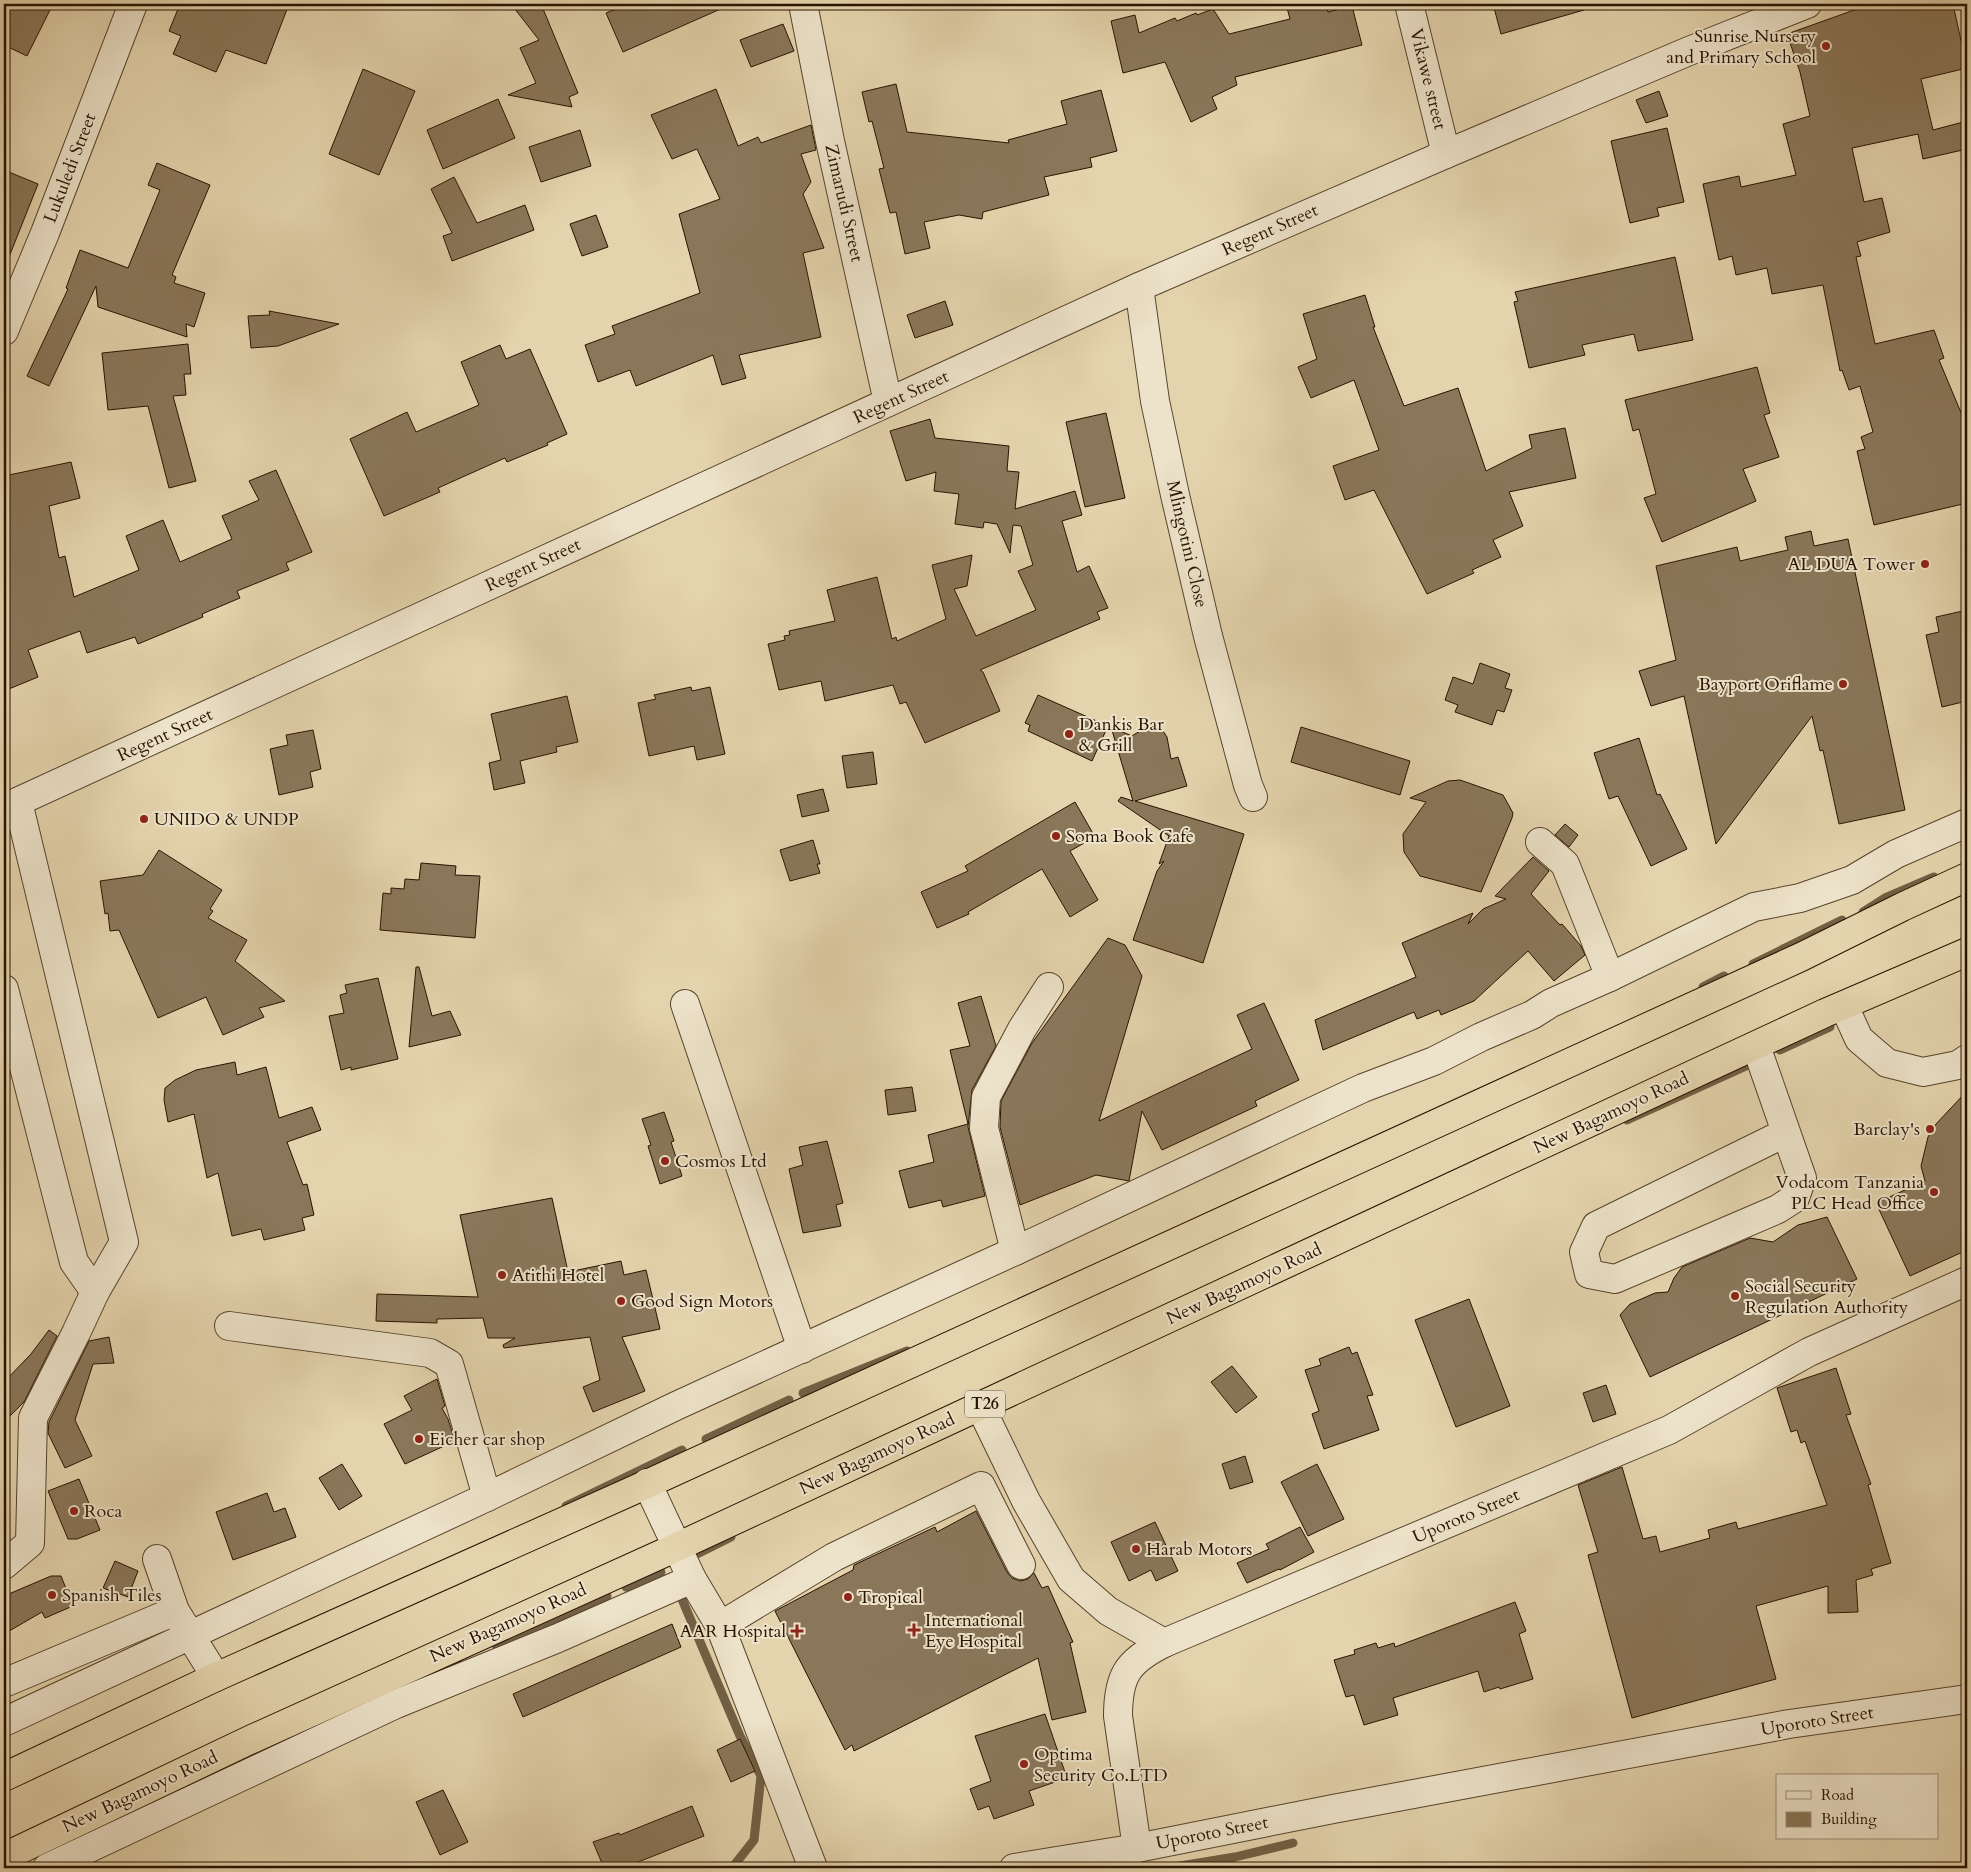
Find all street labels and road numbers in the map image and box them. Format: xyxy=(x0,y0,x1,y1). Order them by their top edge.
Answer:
street label: Vikawe street xyxy=(1403,26,1453,133)
street label: Lukuledi Street xyxy=(38,109,103,227)
street label: Zimarudi Street xyxy=(818,142,870,265)
street label: Regent Street xyxy=(1218,198,1322,262)
street label: Regent Street xyxy=(849,364,953,430)
street label: Mlingotini Close xyxy=(1160,478,1214,610)
street label: Regent Street xyxy=(481,532,585,598)
street label: Regent Street xyxy=(113,702,217,768)
street label: New Bagamoyo Road xyxy=(1529,1066,1693,1160)
street label: New Bagamoyo Road xyxy=(1162,1237,1326,1331)
road number: T26 xyxy=(965,1390,1005,1418)
street label: New Bagamoyo Road xyxy=(795,1407,959,1501)
street label: Uporoto Street xyxy=(1409,1482,1524,1550)
street label: New Bagamoyo Road xyxy=(426,1577,591,1669)
street label: Uporoto Street xyxy=(1759,1700,1875,1742)
street label: New Bagamoyo Road xyxy=(58,1745,222,1839)
street label: Uporoto Street xyxy=(1154,1810,1271,1856)

